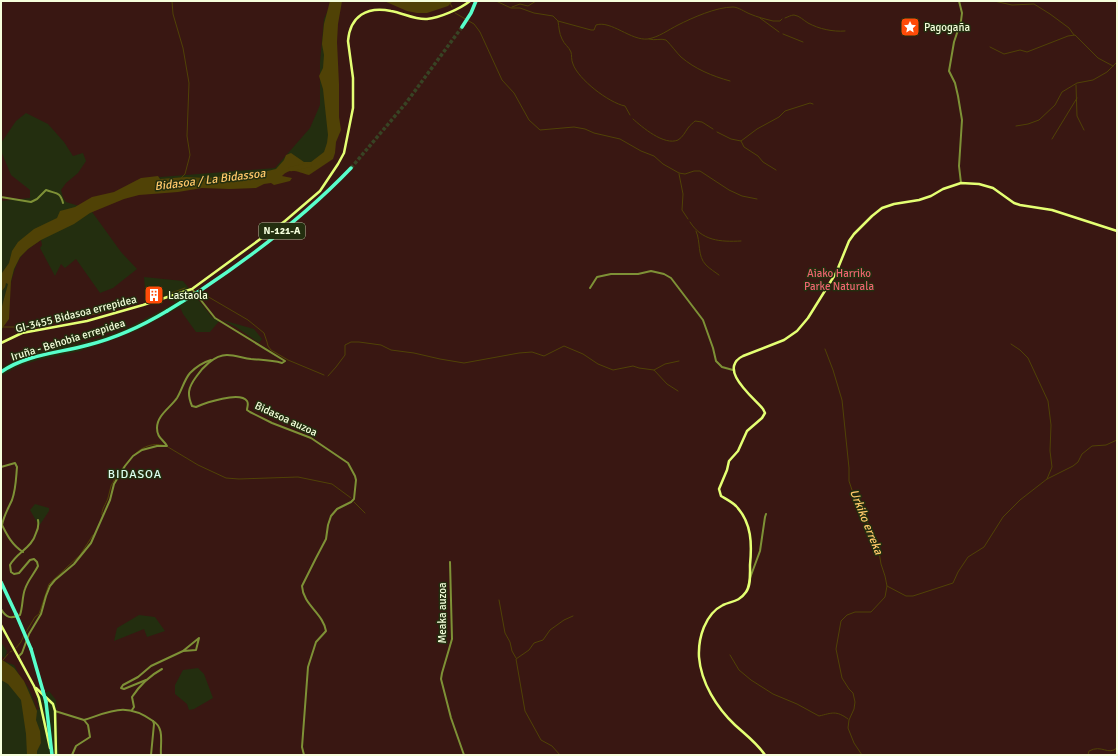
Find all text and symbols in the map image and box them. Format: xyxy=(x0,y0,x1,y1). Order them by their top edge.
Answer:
place icon: Pagogaña xyxy=(899,16,921,38)
place label: Pagogaña xyxy=(924,21,970,34)
water label: Bidasoa / La Bidassoa xyxy=(154,166,267,194)
road number: N-121-A xyxy=(259,223,305,239)
park label: Aiako Harriko Parke Naturala xyxy=(804,267,874,293)
building icon: Lastaola xyxy=(143,284,165,306)
place label: Lastaola xyxy=(168,289,208,302)
street label: GI-3455 Bidasoa errepidea xyxy=(14,293,138,335)
street label: Iruña - Behobia errepidea xyxy=(9,316,127,364)
street label: Bidasoa auzoa xyxy=(253,399,320,439)
district label: BIDASOA xyxy=(108,467,162,482)
water label: Urkiko erreka xyxy=(846,487,886,558)
street label: Meaka auzoa xyxy=(436,582,449,644)

